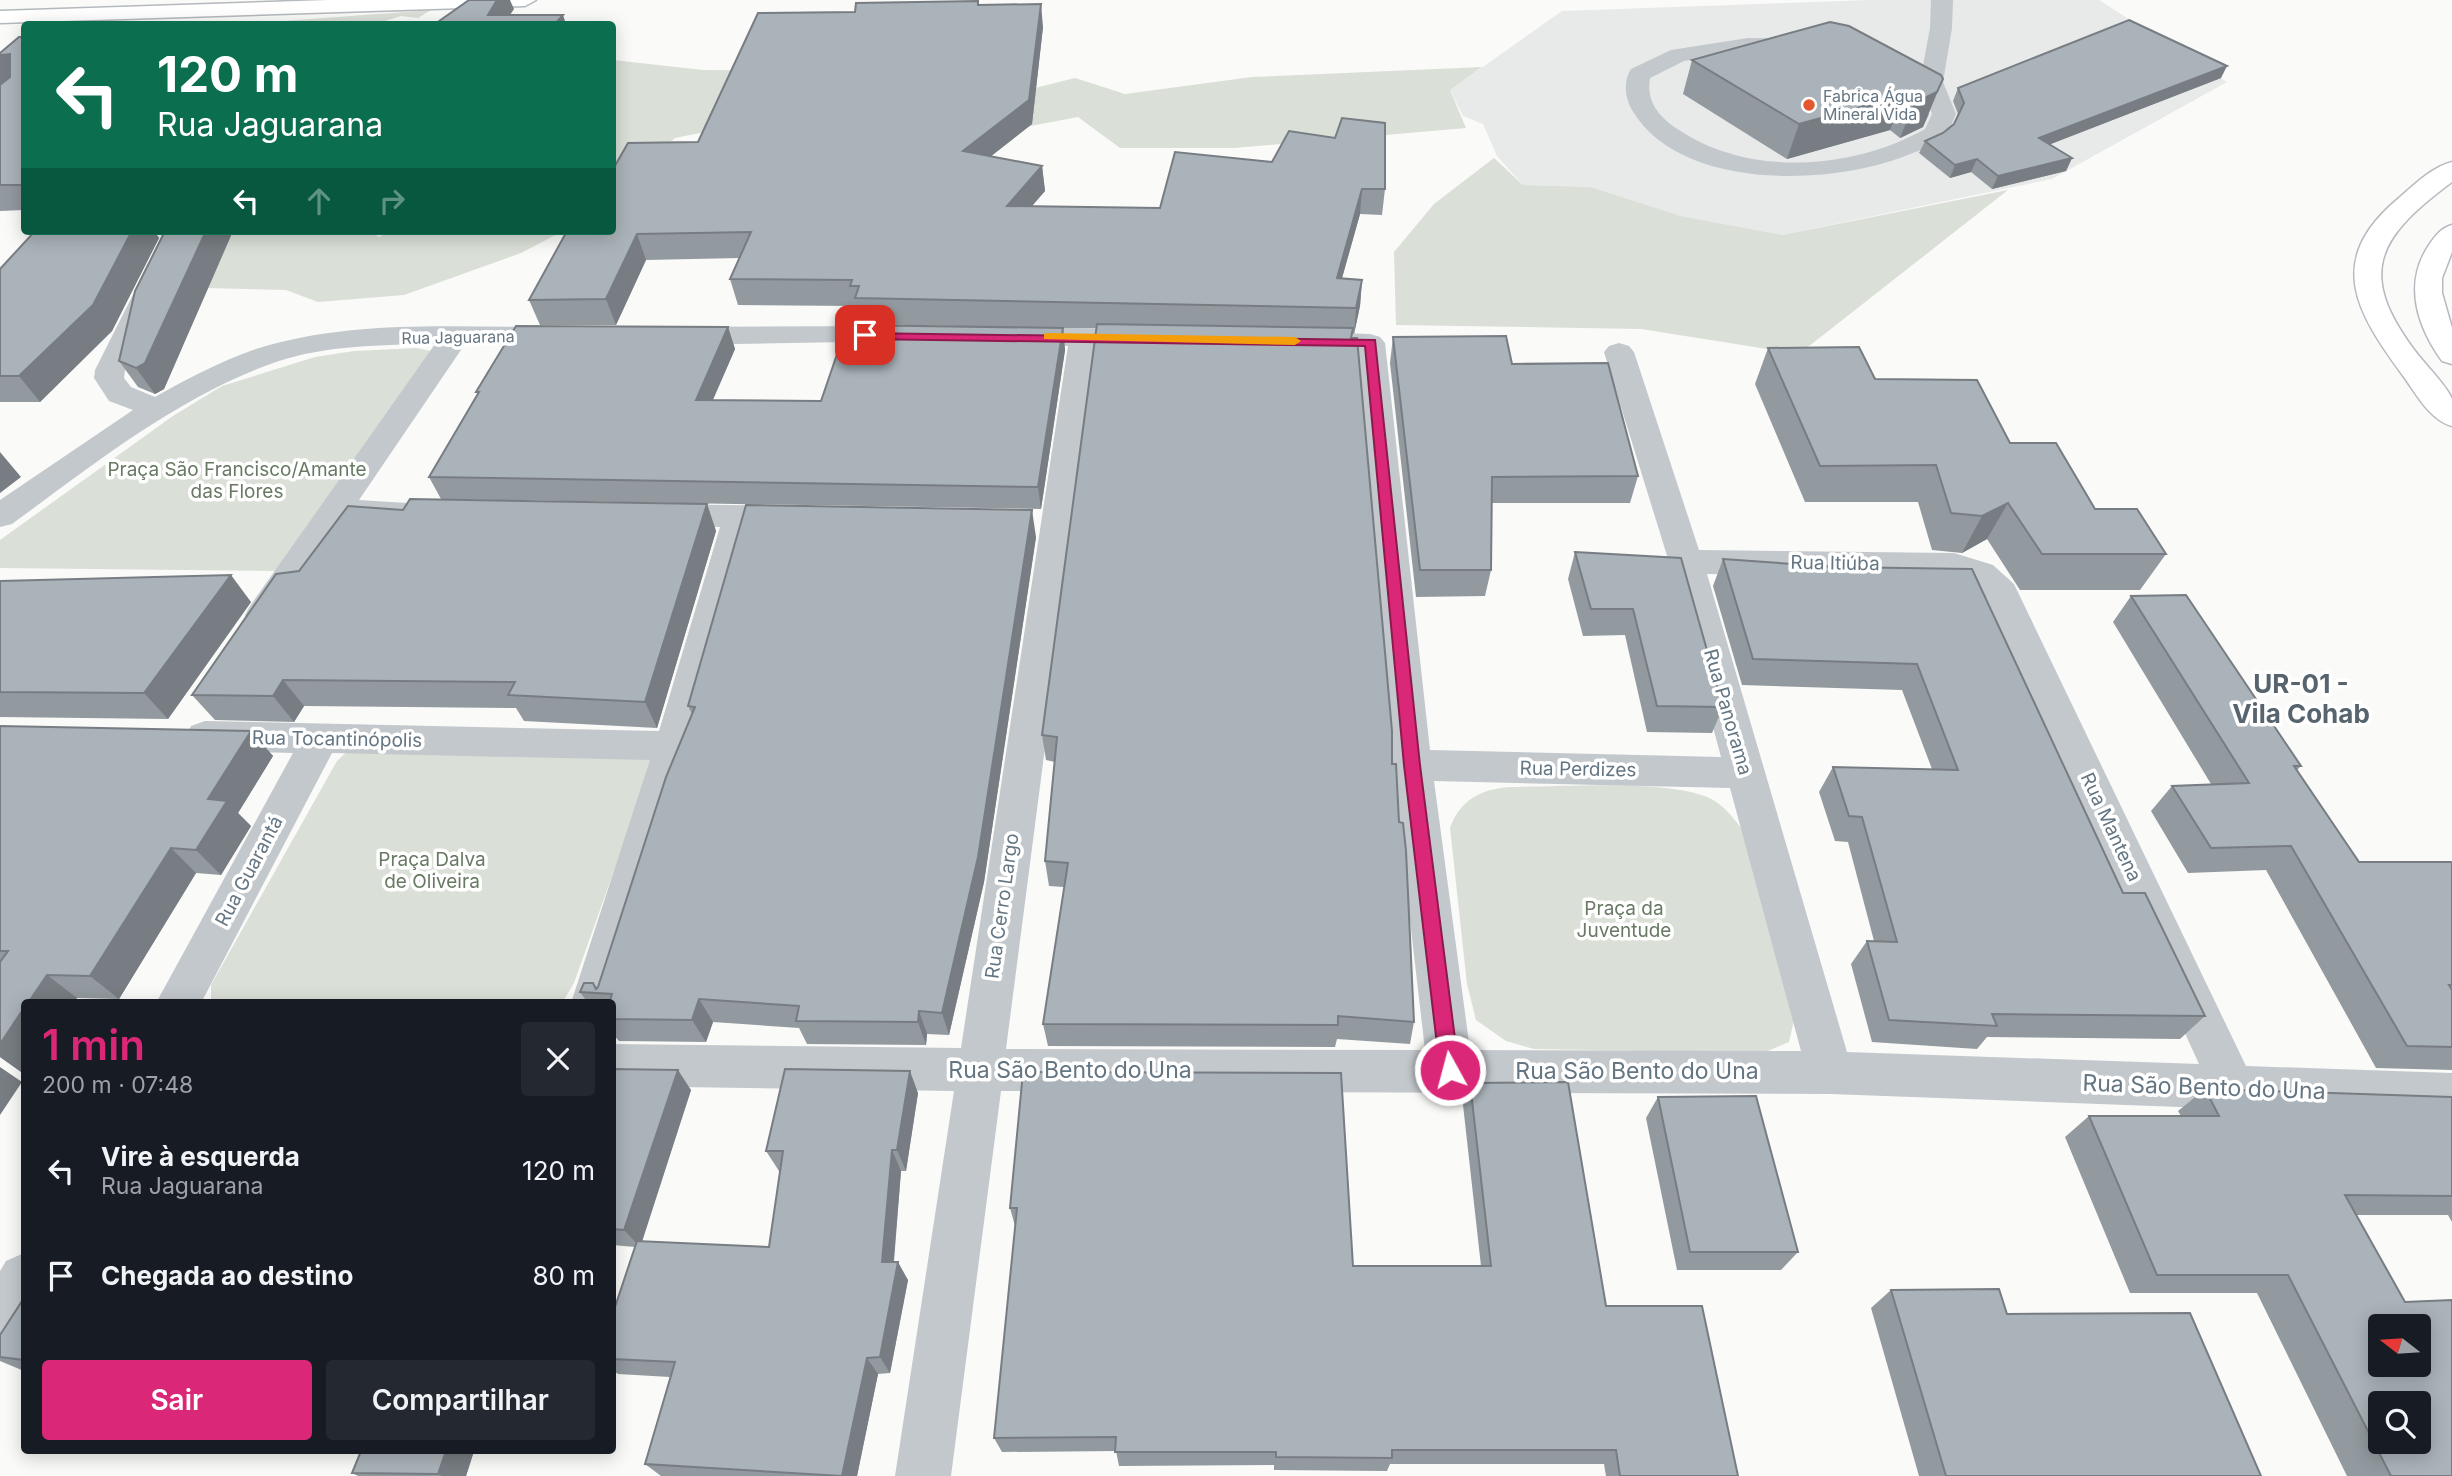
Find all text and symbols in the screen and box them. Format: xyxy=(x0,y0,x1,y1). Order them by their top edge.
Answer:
text: 120 m xyxy=(157,45,298,104)
icon: left xyxy=(42,49,133,140)
place label: Fabrica Água Mineral Vida xyxy=(1823,86,1923,124)
marker: Fabrica Água Mineral Vida xyxy=(1801,97,1817,113)
text: Rua Jaguarana xyxy=(157,105,383,144)
icon: left xyxy=(227,182,265,220)
icon: ahead xyxy=(300,182,338,220)
icon: right xyxy=(373,182,411,220)
pin xyxy=(835,305,895,365)
icon: arrive xyxy=(846,316,884,354)
street label: Rua Jaguarana xyxy=(401,326,515,348)
park label: Praça São Francisco/Amante das Flores xyxy=(107,458,367,503)
street label: Rua Itiúba xyxy=(1790,551,1880,575)
street label: Rua Panorama xyxy=(1699,646,1757,778)
district label: UR-01 - Vila Cohab xyxy=(2232,668,2370,729)
street label: Rua Tocantinópolis xyxy=(252,726,422,752)
street label: Rua Perdizes xyxy=(1519,756,1637,782)
street label: Rua Mantena xyxy=(2076,769,2146,885)
street label: Rua Guarantá xyxy=(210,812,288,930)
street label: Rua Cerro Largo xyxy=(980,832,1024,980)
park label: Praça Dalva de Oliveira xyxy=(378,848,486,893)
park label: Praça da Juventude xyxy=(1577,897,1671,942)
text: 1 min xyxy=(42,1019,145,1070)
button: close xyxy=(521,1022,595,1096)
position arrow xyxy=(1413,1033,1487,1107)
street label: Rua São Bento do Una xyxy=(948,1056,1192,1084)
street label: Rua São Bento do Una xyxy=(1515,1057,1759,1085)
street label: Rua São Bento do Una xyxy=(2082,1069,2326,1105)
text: 200 m · 07:48 xyxy=(42,1071,193,1099)
text: Vire à esquerda xyxy=(101,1141,300,1172)
icon: left xyxy=(42,1152,80,1190)
text: 120 m xyxy=(522,1155,595,1186)
text: Rua Jaguarana xyxy=(101,1172,264,1200)
icon: arrive xyxy=(42,1257,80,1295)
text: Chegada ao destino xyxy=(101,1260,353,1291)
text: 80 m xyxy=(532,1260,595,1291)
north arrow xyxy=(2368,1314,2431,1377)
map controls xyxy=(2368,1314,2431,1454)
button: Sair xyxy=(42,1360,312,1440)
button: Compartilhar xyxy=(326,1360,595,1440)
button: search xyxy=(2368,1391,2431,1454)

